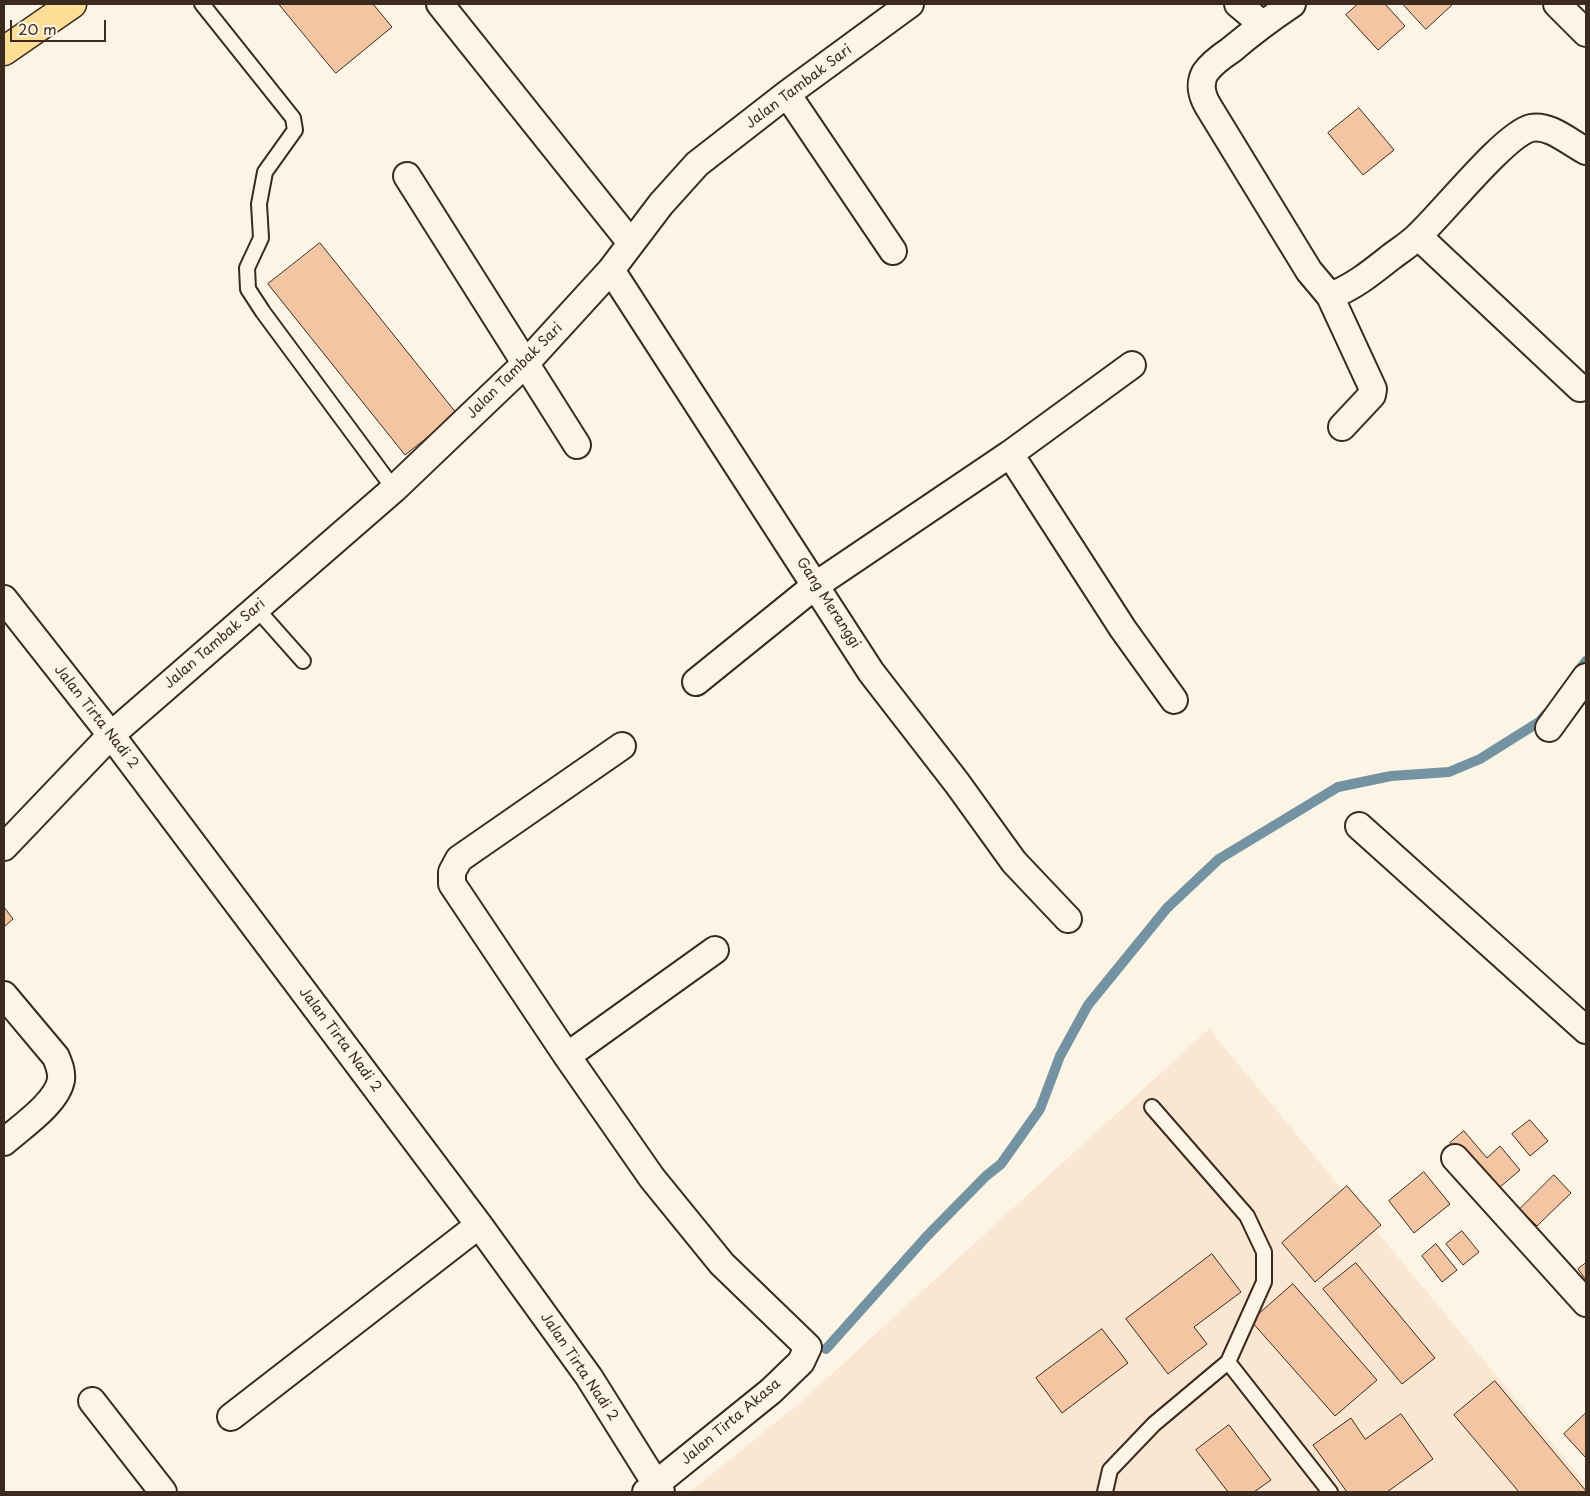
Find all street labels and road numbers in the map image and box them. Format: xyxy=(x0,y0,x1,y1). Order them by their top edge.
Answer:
street label: Jalan Tambak Sari xyxy=(743,42,855,132)
street label: Jalan Tambak Sari xyxy=(464,320,566,422)
street label: Gang Meranggi xyxy=(792,555,864,651)
street label: Jalan Tambak Sari xyxy=(161,595,269,693)
street label: Jalan Tirta Nadi 2 xyxy=(50,662,142,772)
street label: Jalan Tirta Nadi 2 xyxy=(295,984,385,1096)
street label: Jalan Tirta Nadi 2 xyxy=(537,1310,621,1424)
street label: Jalan Tirta Akasa xyxy=(678,1376,784,1468)

